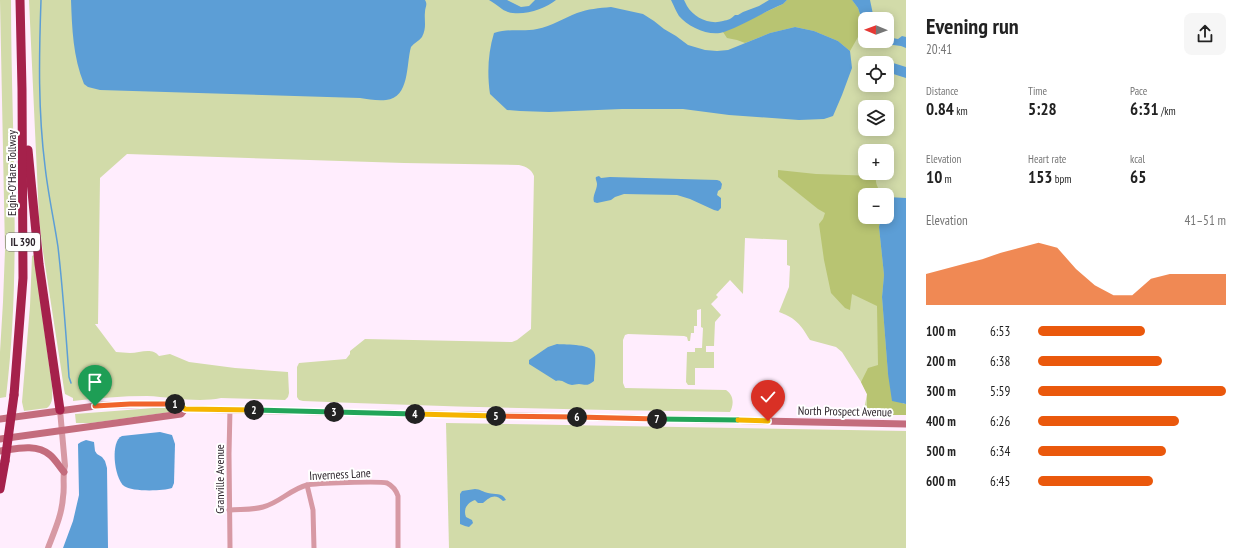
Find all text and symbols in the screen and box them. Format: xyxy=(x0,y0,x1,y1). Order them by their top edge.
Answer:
north arrow xyxy=(858,12,894,48)
map controls xyxy=(858,12,894,224)
text: Evening run xyxy=(926,12,1019,40)
button: share xyxy=(1184,13,1226,55)
text: 20:41 xyxy=(926,41,952,58)
button: locate xyxy=(858,56,894,92)
text: Distance xyxy=(926,84,958,98)
text: Time xyxy=(1028,84,1047,98)
text: Pace xyxy=(1130,84,1147,98)
text: 0.84 xyxy=(926,98,954,120)
text: 5:28 xyxy=(1028,98,1057,120)
text: 6:31 xyxy=(1130,98,1159,120)
button: layers xyxy=(858,100,894,136)
text: km xyxy=(954,104,968,118)
text: /km xyxy=(1159,104,1176,118)
street label: Elgin-O'Hare Tollway xyxy=(4,130,19,216)
button: + xyxy=(858,144,894,180)
text: Elevation xyxy=(926,152,961,166)
text: Heart rate xyxy=(1028,152,1066,166)
text: kcal xyxy=(1130,152,1145,166)
text: 10 xyxy=(926,166,942,188)
text: 153 xyxy=(1028,166,1052,188)
text: 65 xyxy=(1130,166,1146,188)
text: m xyxy=(942,172,952,186)
text: bpm xyxy=(1052,172,1071,186)
button: − xyxy=(858,188,894,224)
text: Elevation xyxy=(926,212,968,229)
text: 41–51 m xyxy=(1184,212,1226,229)
road number: IL 390 xyxy=(6,233,40,251)
text: 100 m xyxy=(926,323,956,340)
text: 6:53 xyxy=(990,323,1010,340)
text: 200 m xyxy=(926,353,956,370)
text: 6:38 xyxy=(990,353,1010,370)
pin xyxy=(78,365,112,406)
icon: arrive xyxy=(84,371,106,393)
pin xyxy=(751,380,785,421)
text: 300 m xyxy=(926,383,956,400)
text: 5:59 xyxy=(990,383,1010,400)
icon: check xyxy=(757,386,779,408)
pin: 1 xyxy=(165,394,185,414)
text: 1 xyxy=(172,397,178,411)
pin: 2 xyxy=(244,400,264,420)
pin: 3 xyxy=(324,402,344,422)
text: 2 xyxy=(251,403,257,417)
street label: North Prospect Avenue xyxy=(798,403,892,419)
pin: 4 xyxy=(405,404,425,424)
text: 3 xyxy=(331,405,337,419)
pin: 5 xyxy=(486,406,506,426)
text: 4 xyxy=(412,407,418,421)
pin: 6 xyxy=(567,407,587,427)
text: 5 xyxy=(493,409,499,423)
pin: 7 xyxy=(647,409,667,429)
text: 6 xyxy=(574,410,580,424)
text: 7 xyxy=(654,412,660,426)
text: 400 m xyxy=(926,413,956,430)
text: 6:26 xyxy=(990,413,1010,430)
text: 500 m xyxy=(926,443,956,460)
text: 6:34 xyxy=(990,443,1010,460)
street label: Granville Avenue xyxy=(212,444,227,514)
street label: Inverness Lane xyxy=(309,465,371,483)
text: 600 m xyxy=(926,473,956,490)
text: 6:45 xyxy=(990,473,1010,490)

